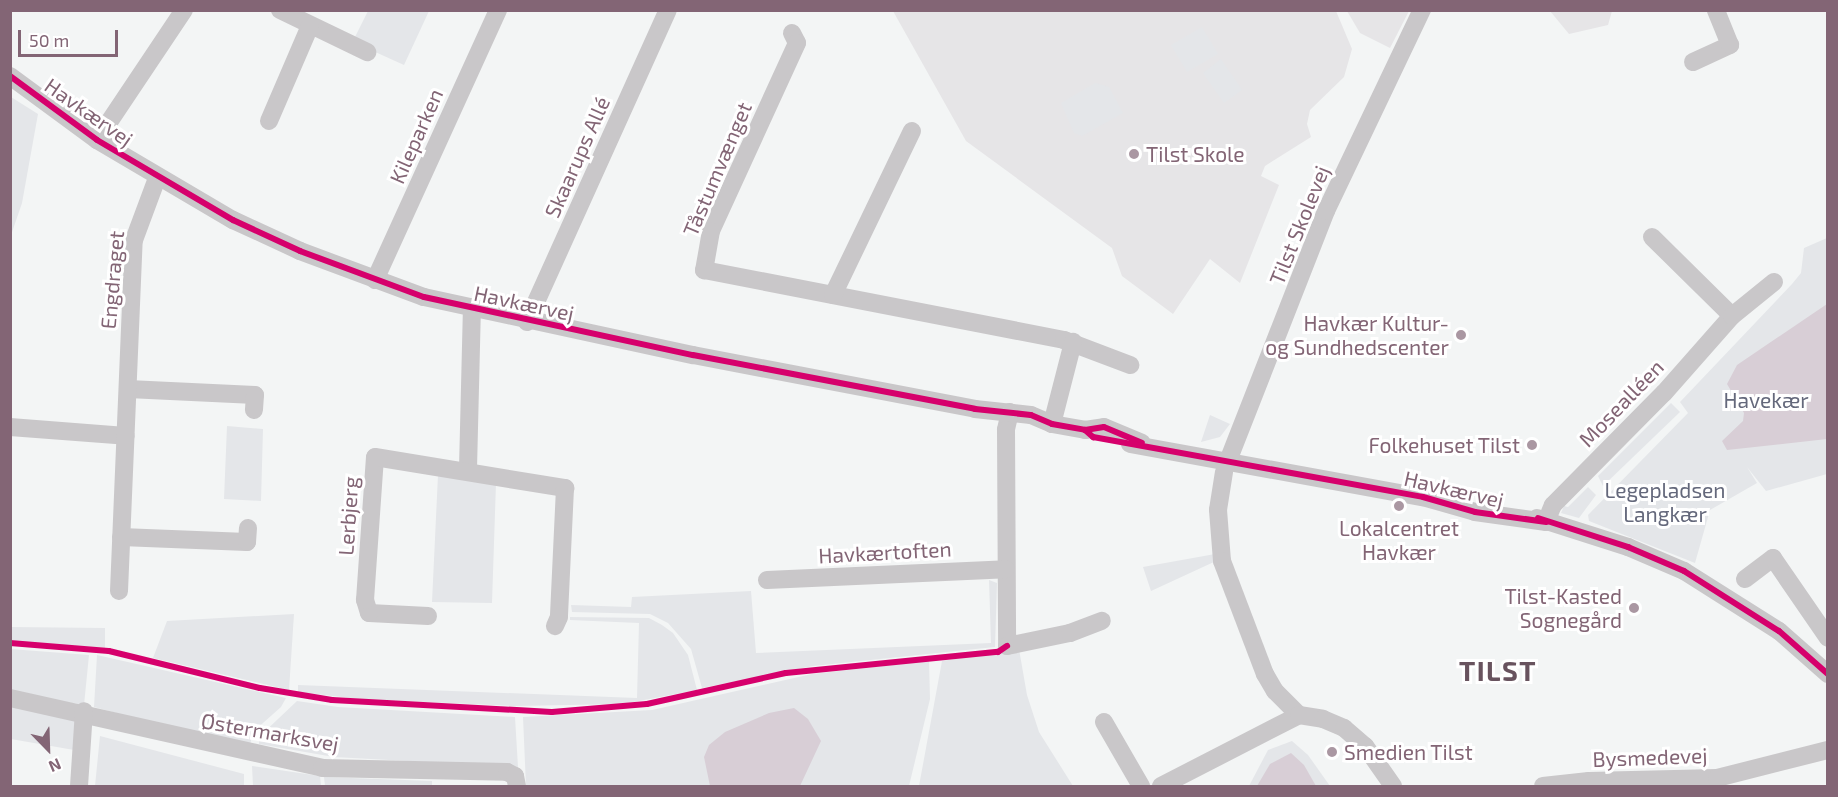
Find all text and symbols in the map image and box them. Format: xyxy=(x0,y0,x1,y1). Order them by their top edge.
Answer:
scale bar xyxy=(21,18,122,56)
text: 50 m xyxy=(29,29,69,51)
street label: Havkærvej xyxy=(40,73,138,151)
street label: Kileparken xyxy=(384,85,448,187)
street label: Skaarups Allé xyxy=(539,92,615,222)
street label: Tåstumvænget xyxy=(677,98,757,240)
place label: Tilst Skole xyxy=(1146,141,1245,167)
marker: Tilst Skole xyxy=(1127,147,1141,161)
street label: Tilst Skolevej xyxy=(1264,162,1334,288)
street label: Engdraget xyxy=(95,230,129,330)
street label: Havkærvej xyxy=(472,280,576,326)
place label: Havkær Kultur- og Sundhedscenter xyxy=(1265,310,1449,360)
marker: Havkær Kultur- og Sundhedscenter xyxy=(1454,328,1468,342)
street label: Mosealléen xyxy=(1573,354,1669,452)
park label: Havekær xyxy=(1723,387,1809,413)
place label: Folkehuset Tilst xyxy=(1368,432,1520,458)
marker: Folkehuset Tilst xyxy=(1525,438,1539,452)
street label: Havkærvej xyxy=(1402,465,1506,513)
street label: Lerbjerg xyxy=(333,476,363,556)
park label: Legepladsen Langkær xyxy=(1604,477,1726,527)
marker: Lokalcentret Havkær xyxy=(1392,499,1406,513)
place label: Lokalcentret Havkær xyxy=(1339,515,1459,565)
street label: Havkærtoften xyxy=(818,536,952,568)
place label: Tilst-Kasted Sognegård xyxy=(1504,583,1622,633)
marker: Tilst-Kasted Sognegård xyxy=(1627,601,1641,615)
district label: TILST xyxy=(1459,655,1537,687)
street label: Østermarksvej xyxy=(199,707,341,757)
north arrow xyxy=(18,719,78,779)
place label: Smedien Tilst xyxy=(1344,739,1473,765)
street label: Bysmedevej xyxy=(1592,742,1708,772)
marker: Smedien Tilst xyxy=(1325,745,1339,759)
text: N xyxy=(46,755,64,777)

